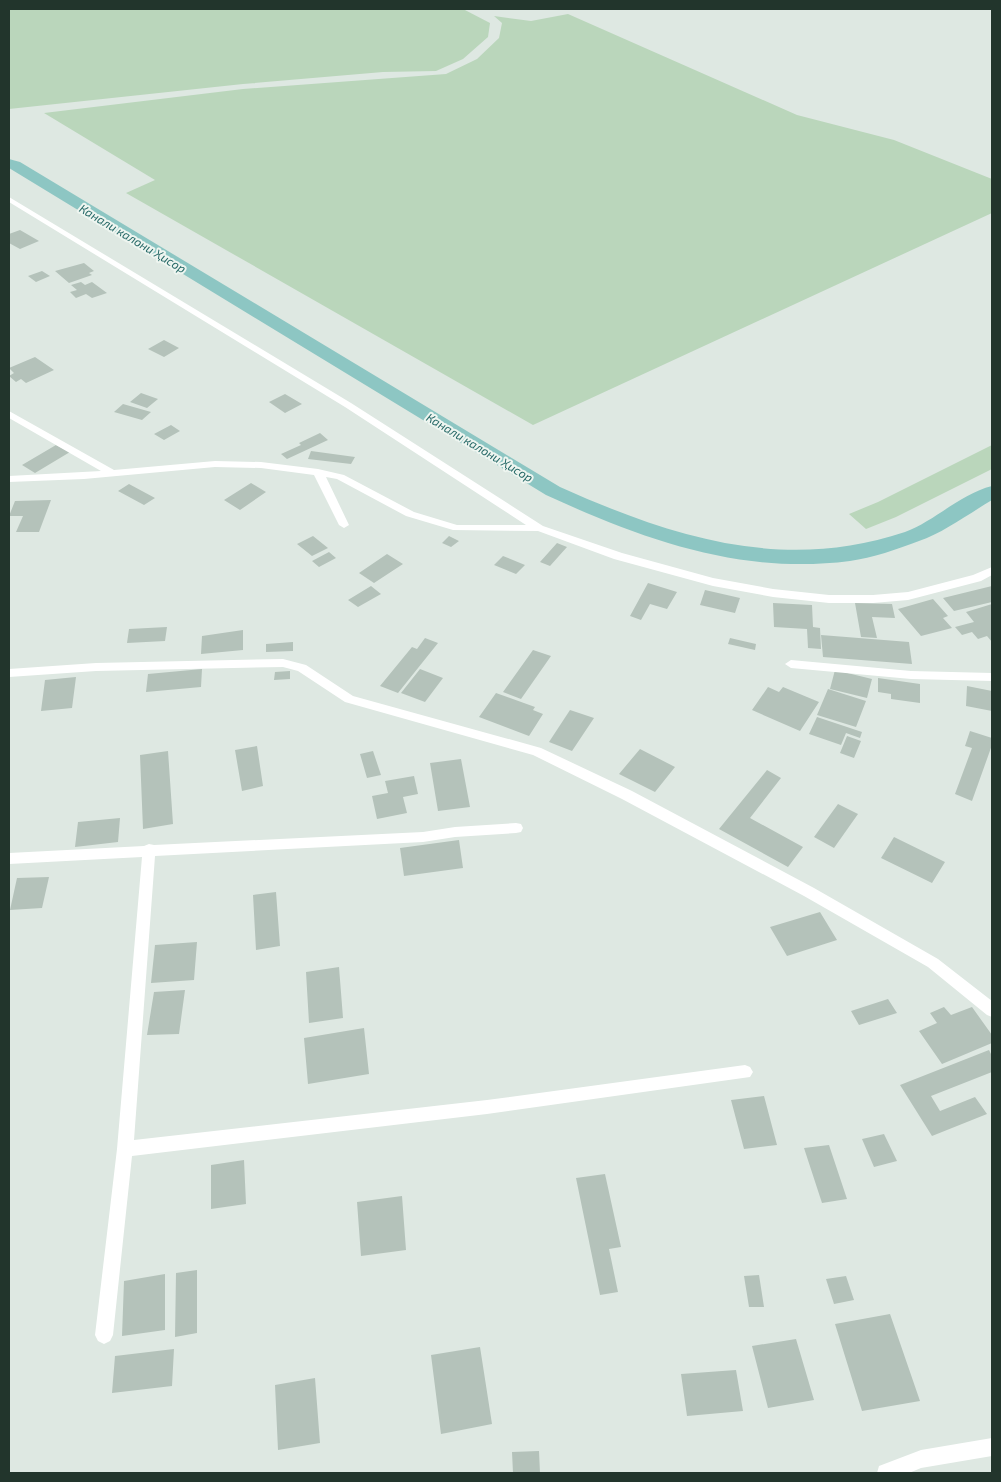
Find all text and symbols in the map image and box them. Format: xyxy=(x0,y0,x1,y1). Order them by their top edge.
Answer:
water label: Канали калони Ҳисор xyxy=(77,201,189,275)
water label: Канали калони Ҳисор xyxy=(424,410,536,484)

